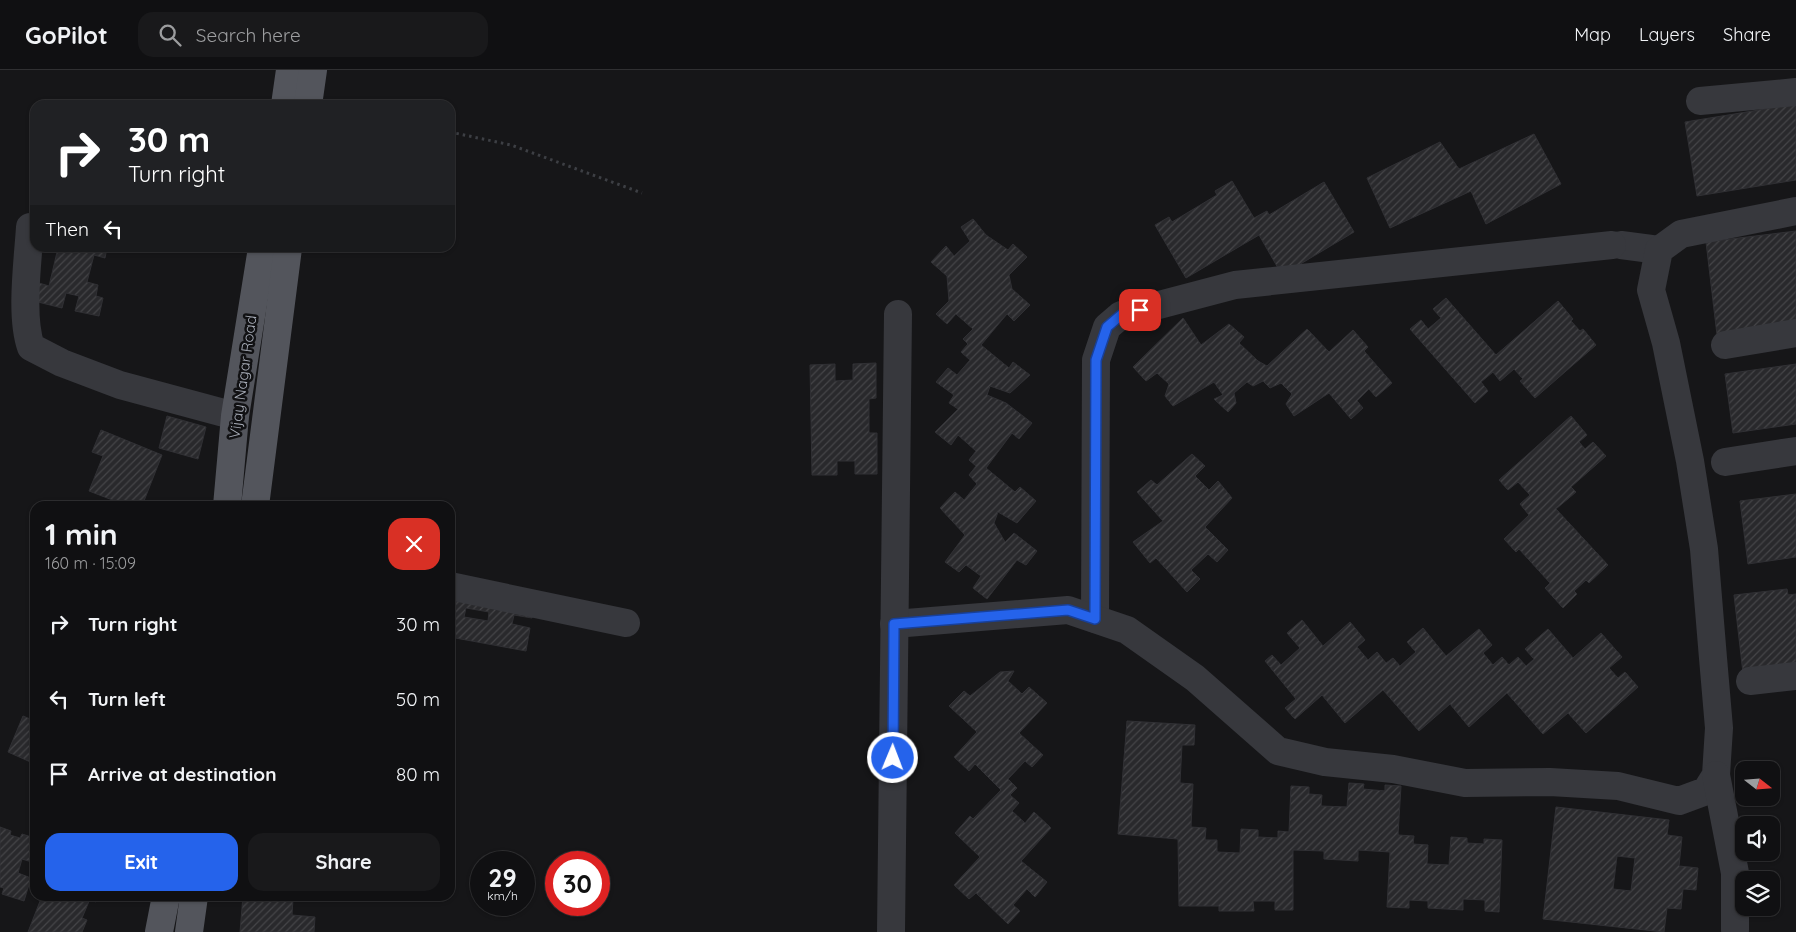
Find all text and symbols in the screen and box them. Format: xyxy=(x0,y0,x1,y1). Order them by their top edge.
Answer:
search box xyxy=(138,12,488,57)
text: GoPilot xyxy=(25,20,108,50)
icon: search xyxy=(156,21,184,49)
text: Search here xyxy=(196,23,301,47)
text: Map xyxy=(1574,23,1611,46)
text: Layers xyxy=(1639,23,1695,46)
text: Share xyxy=(1723,23,1771,46)
text: 30 m xyxy=(128,117,210,161)
icon: right xyxy=(45,120,110,185)
text: Turn right xyxy=(128,160,225,188)
icon: left xyxy=(99,215,127,243)
text: Then xyxy=(45,217,89,241)
pin xyxy=(1119,289,1161,331)
icon: arrive xyxy=(1126,296,1154,324)
street label: Vijay Nagar Road xyxy=(224,314,261,440)
text: 1 min xyxy=(45,515,118,553)
button: close xyxy=(388,518,440,570)
text: 160 m · 15:09 xyxy=(45,553,136,573)
icon: right xyxy=(45,610,73,638)
text: Turn right xyxy=(88,612,177,636)
text: 30 m xyxy=(396,612,440,636)
icon: left xyxy=(45,685,73,713)
text: Turn left xyxy=(88,687,166,711)
text: 50 m xyxy=(396,687,440,711)
position arrow xyxy=(866,731,918,783)
icon: arrive xyxy=(45,760,73,788)
north arrow xyxy=(1735,761,1780,806)
map controls xyxy=(1735,761,1780,916)
text: Arrive at destination xyxy=(88,762,277,786)
text: 80 m xyxy=(396,762,440,786)
button: sound xyxy=(1735,816,1780,861)
button: Exit xyxy=(45,833,238,891)
button: Share xyxy=(248,833,440,891)
speed limit sign: 30 xyxy=(545,851,610,916)
text: 29 xyxy=(488,862,517,893)
button: layers xyxy=(1735,871,1780,916)
text: km/h xyxy=(487,888,518,903)

